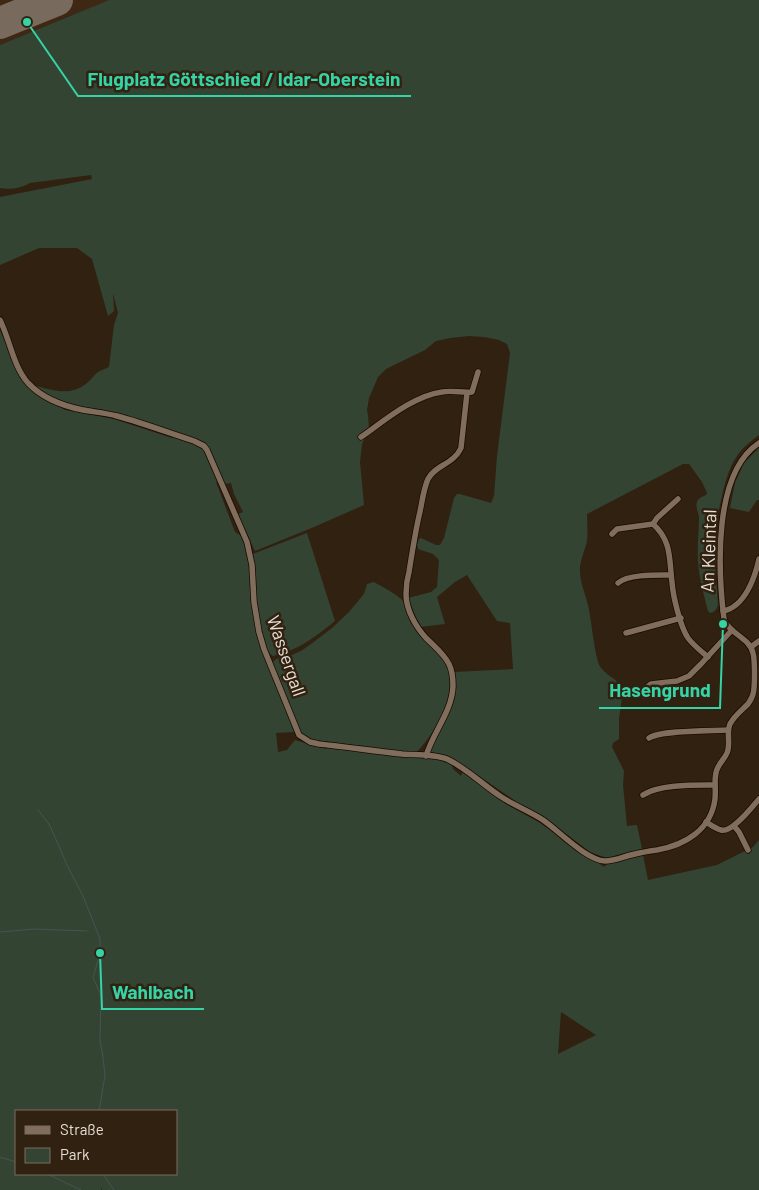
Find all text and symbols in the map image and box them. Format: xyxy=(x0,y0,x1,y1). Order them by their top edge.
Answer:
callout: Flugplatz Göttschied / Idar-Oberstein xyxy=(78,62,411,96)
text: Flugplatz Göttschied / Idar-Oberstein xyxy=(88,67,400,90)
street label: An Kleintal xyxy=(696,509,720,593)
street label: Wassergall xyxy=(263,612,311,699)
callout: Hasengrund xyxy=(599,674,720,708)
text: Hasengrund xyxy=(609,678,711,701)
callout: Wahlbach xyxy=(102,975,204,1009)
text: Wahlbach xyxy=(112,980,194,1003)
legend xyxy=(15,1110,178,1175)
text: Straße xyxy=(60,1120,104,1138)
text: Park xyxy=(60,1145,90,1163)

